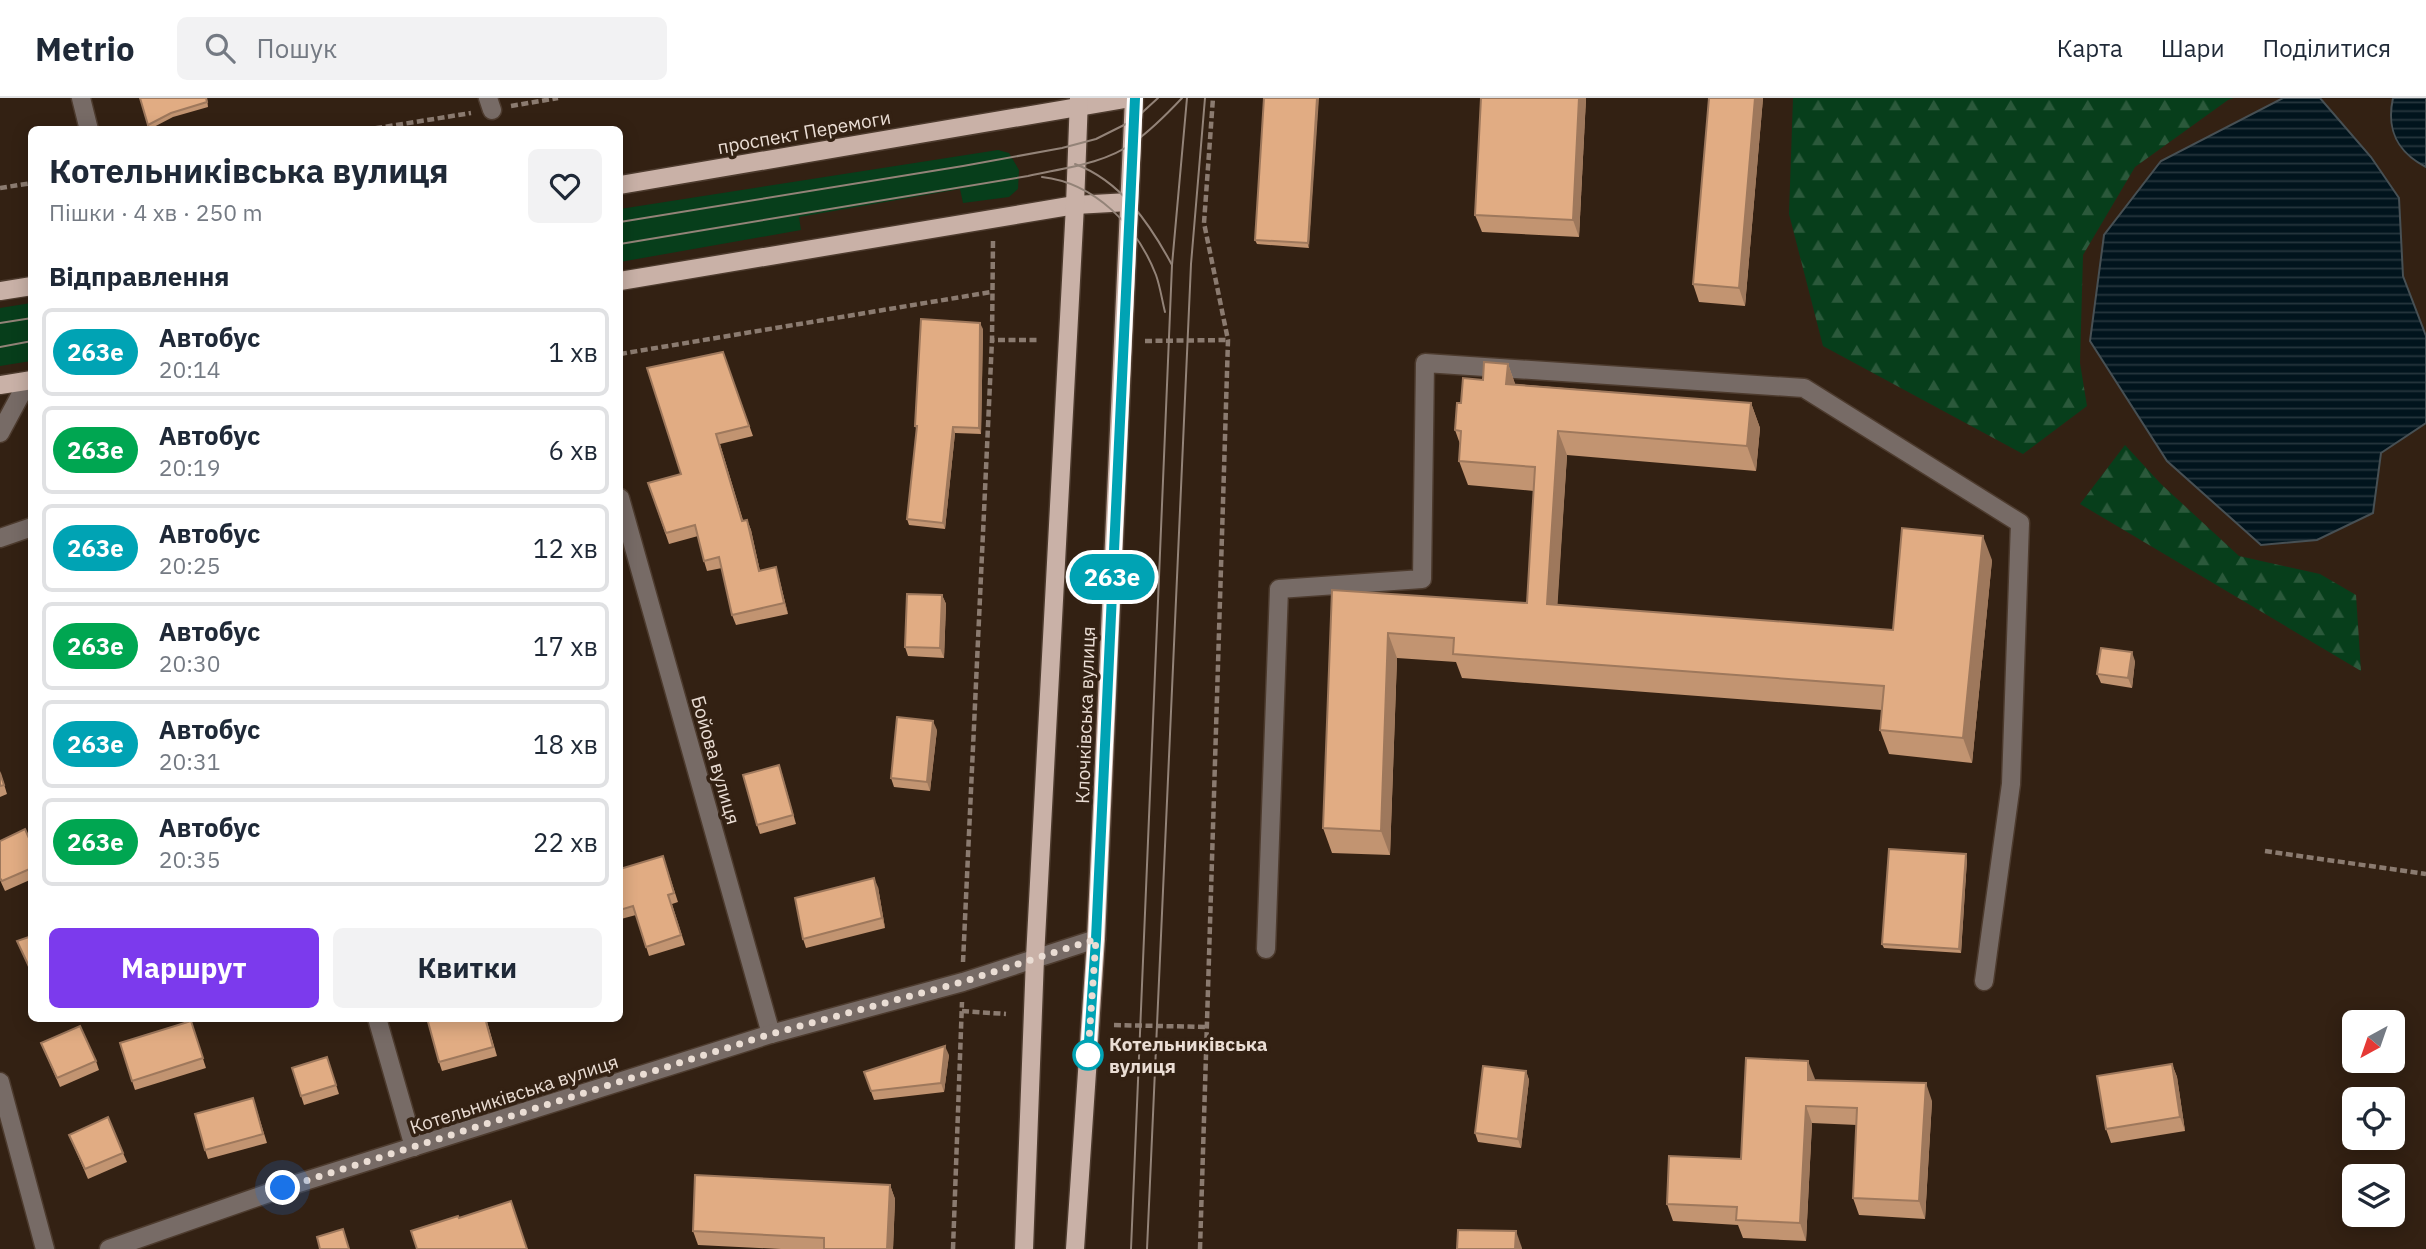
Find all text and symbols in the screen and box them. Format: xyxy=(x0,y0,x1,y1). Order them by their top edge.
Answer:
search box xyxy=(177,17,667,80)
text: Metrio xyxy=(35,27,135,70)
icon: search xyxy=(201,29,239,67)
text: Пошук xyxy=(257,31,337,65)
text: Карта xyxy=(2057,32,2123,64)
text: Шари xyxy=(2161,32,2225,64)
text: Поділитися xyxy=(2263,32,2391,64)
street label: проспект Перемоги xyxy=(715,105,893,159)
text: Котельниківська вулиця xyxy=(49,149,449,192)
button: heart xyxy=(528,149,602,223)
text: Пішки · 4 хв · 250 m xyxy=(49,197,263,227)
text: Відправлення xyxy=(49,259,230,293)
text: Автобус xyxy=(159,320,260,354)
text: 1 хв xyxy=(549,335,598,369)
text: 263е xyxy=(67,336,124,368)
text: 20:14 xyxy=(159,354,221,384)
text: Автобус xyxy=(159,418,260,452)
text: 6 хв xyxy=(549,433,598,467)
text: 263e xyxy=(67,434,124,466)
text: 20:19 xyxy=(159,452,221,482)
text: Автобус xyxy=(159,516,260,550)
text: 12 хв xyxy=(533,531,598,565)
text: 263е xyxy=(67,532,124,564)
text: 20:25 xyxy=(159,550,221,580)
line badge: 263е xyxy=(1063,554,1161,600)
text: 263е xyxy=(1084,561,1140,593)
text: Автобус xyxy=(159,614,260,648)
street label: Клочківська вулиця xyxy=(1070,626,1100,804)
text: 17 хв xyxy=(533,629,598,663)
text: 263e xyxy=(67,630,124,662)
text: 20:30 xyxy=(159,648,221,678)
street label: Бойова вулиця xyxy=(686,693,746,827)
text: Автобус xyxy=(159,712,260,746)
text: 18 хв xyxy=(533,727,598,761)
text: 263е xyxy=(67,728,124,760)
text: 20:31 xyxy=(159,746,221,776)
text: Автобус xyxy=(159,810,260,844)
text: 22 хв xyxy=(533,825,598,859)
text: 263e xyxy=(67,826,124,858)
text: 20:35 xyxy=(159,844,221,874)
button: Маршрут xyxy=(49,928,319,1008)
button: Квитки xyxy=(333,928,602,1008)
north arrow xyxy=(2342,1010,2404,1073)
map controls xyxy=(2342,1010,2405,1227)
place label: Котельниківська вулиця xyxy=(1109,1032,1268,1078)
marker: Котельниківська вулиця xyxy=(1073,1040,1103,1070)
street label: Котельниківська вулиця xyxy=(407,1049,621,1139)
button: locate xyxy=(2342,1087,2405,1150)
button: layers xyxy=(2342,1164,2405,1227)
your location xyxy=(265,1170,300,1205)

